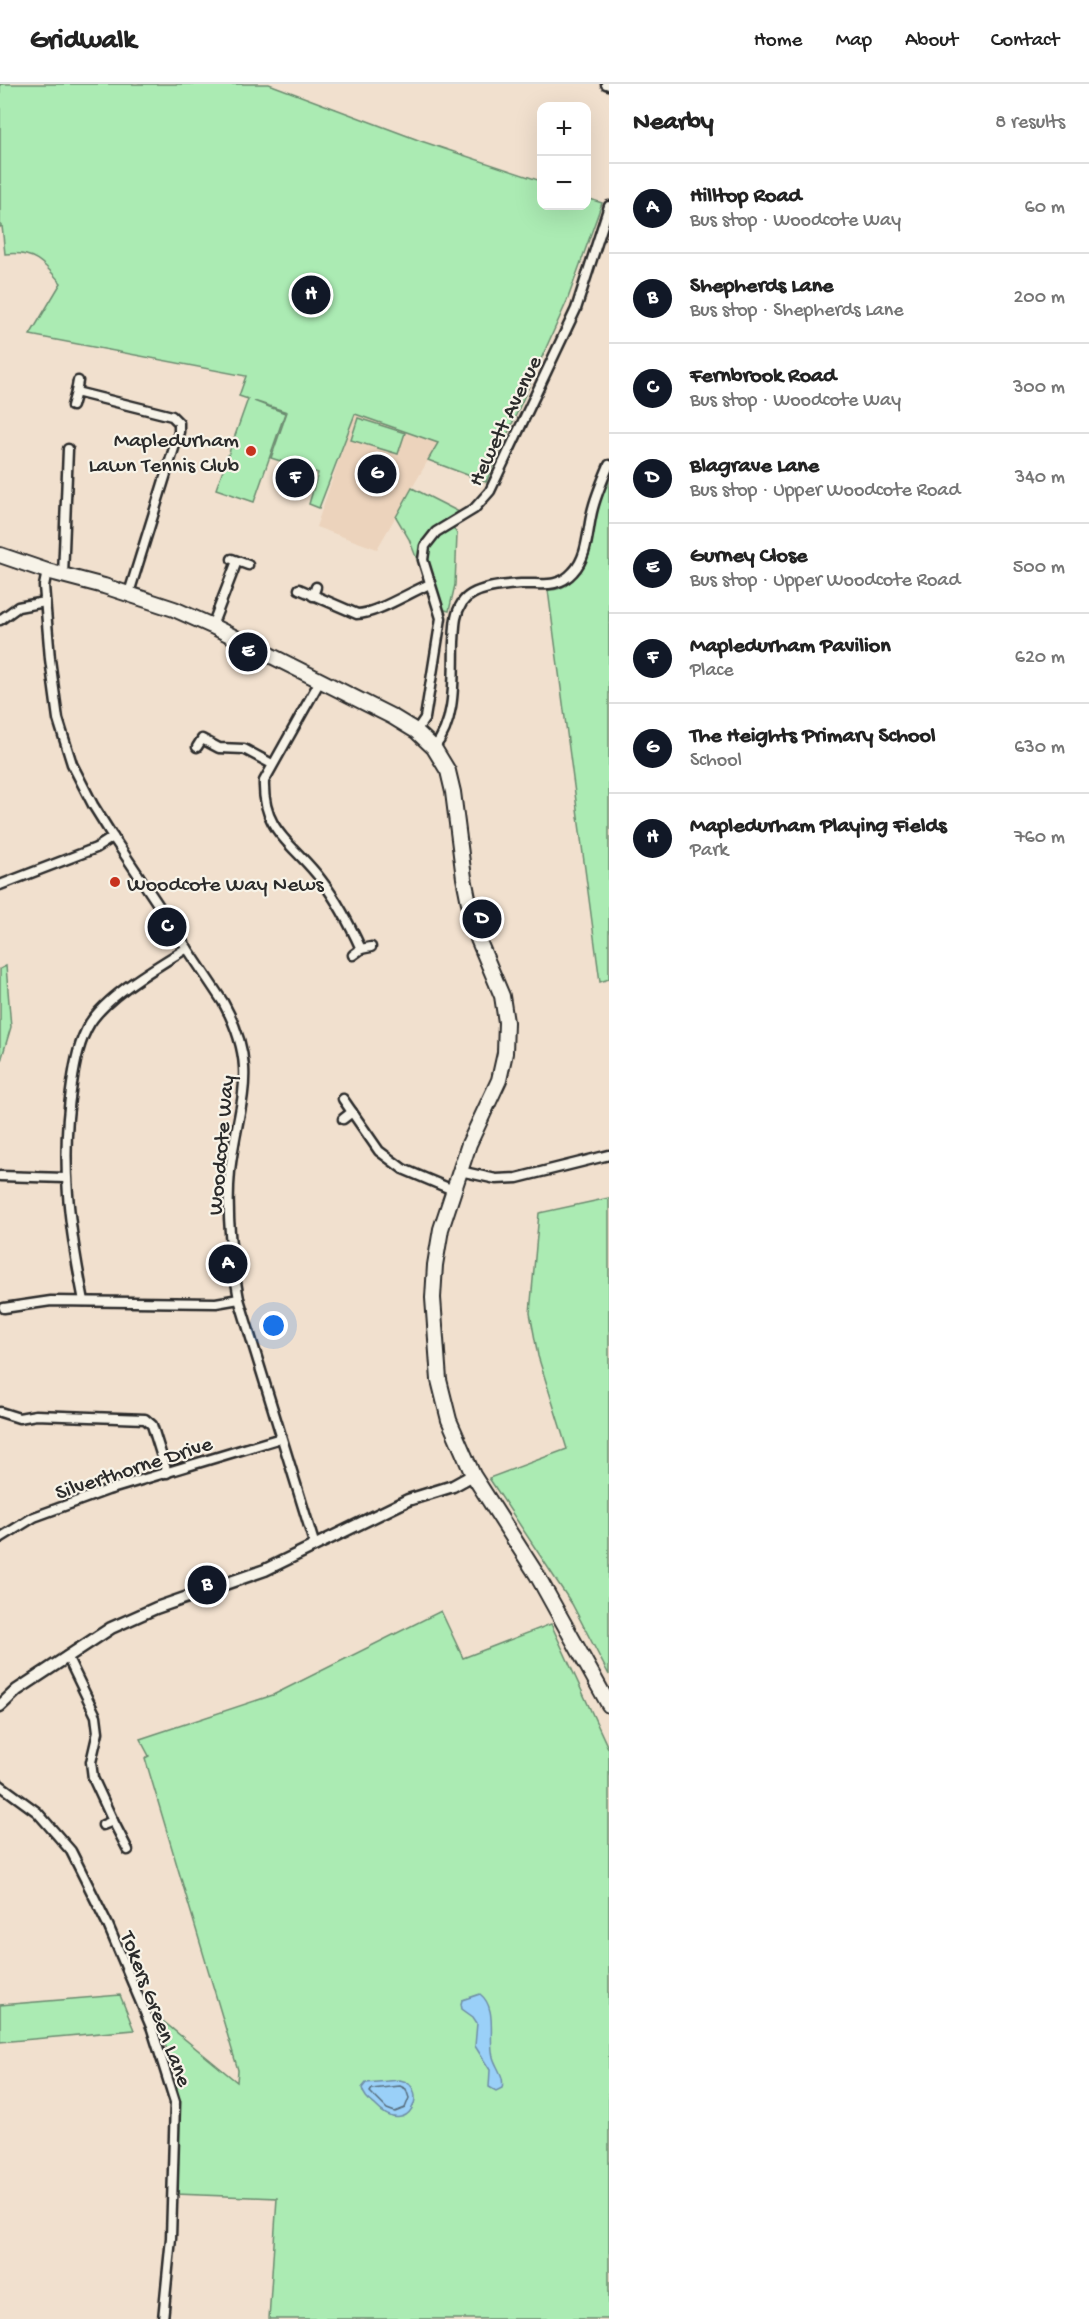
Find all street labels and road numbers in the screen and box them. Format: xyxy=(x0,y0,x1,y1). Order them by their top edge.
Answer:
street label: Hewett Avenue xyxy=(464,352,550,491)
street label: Woodcote Way xyxy=(204,1074,242,1217)
street label: Silverthorne Drive xyxy=(52,1432,217,1507)
street label: Tokers Green Lane xyxy=(112,1926,196,2091)

